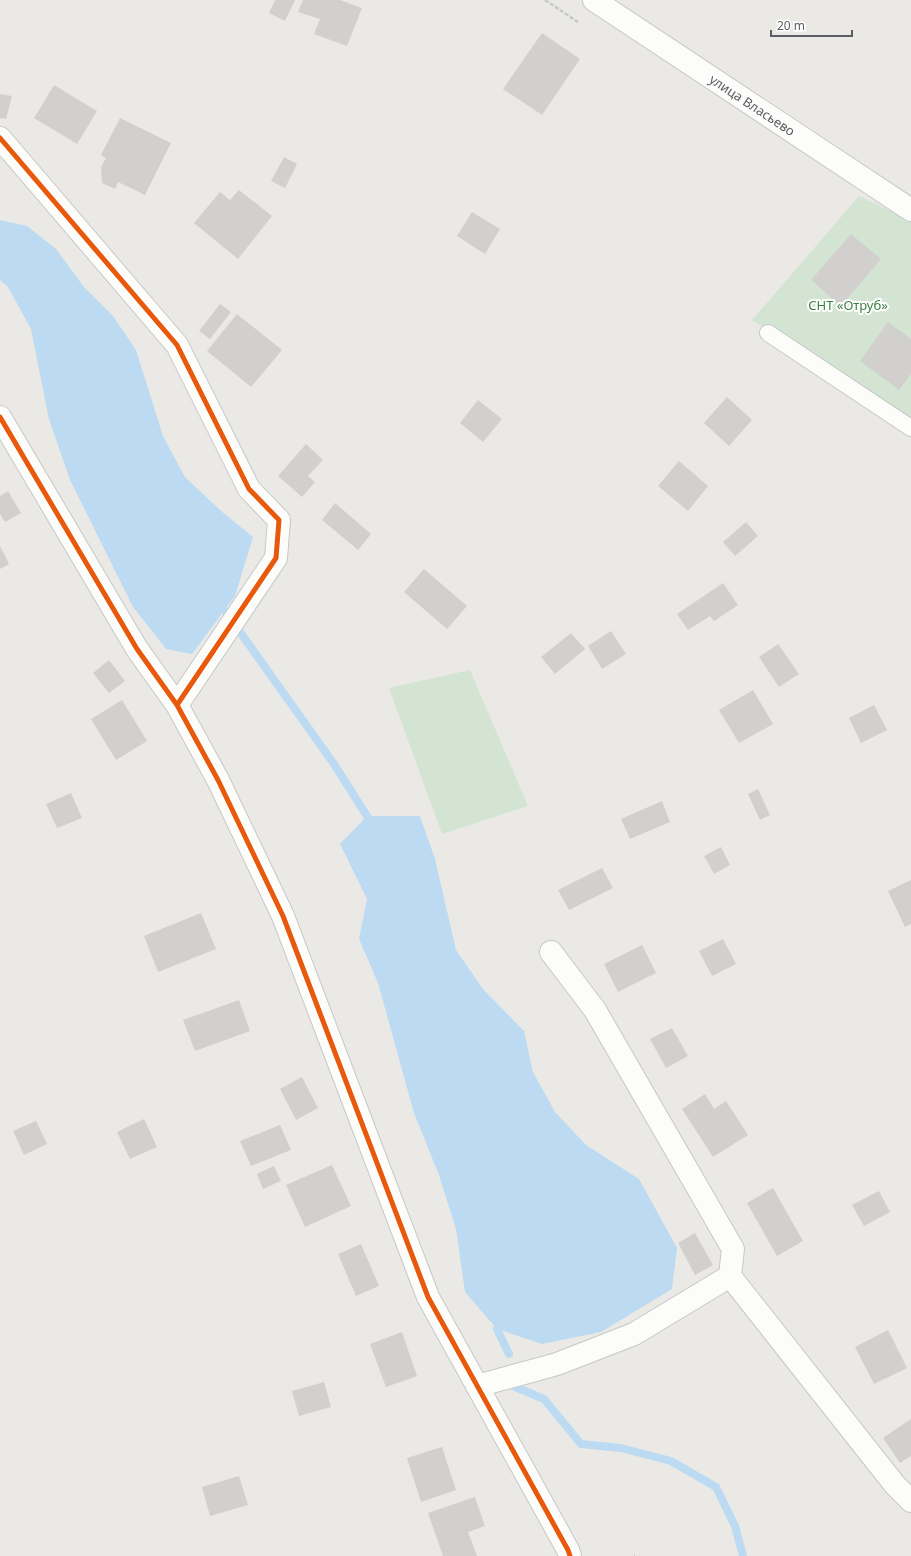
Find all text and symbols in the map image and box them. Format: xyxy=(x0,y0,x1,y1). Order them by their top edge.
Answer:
scale bar xyxy=(771,12,852,38)
text: 20 m xyxy=(777,17,805,34)
street label: улица Власьево xyxy=(706,70,799,140)
park label: СНТ «Отруб» xyxy=(808,296,888,314)

